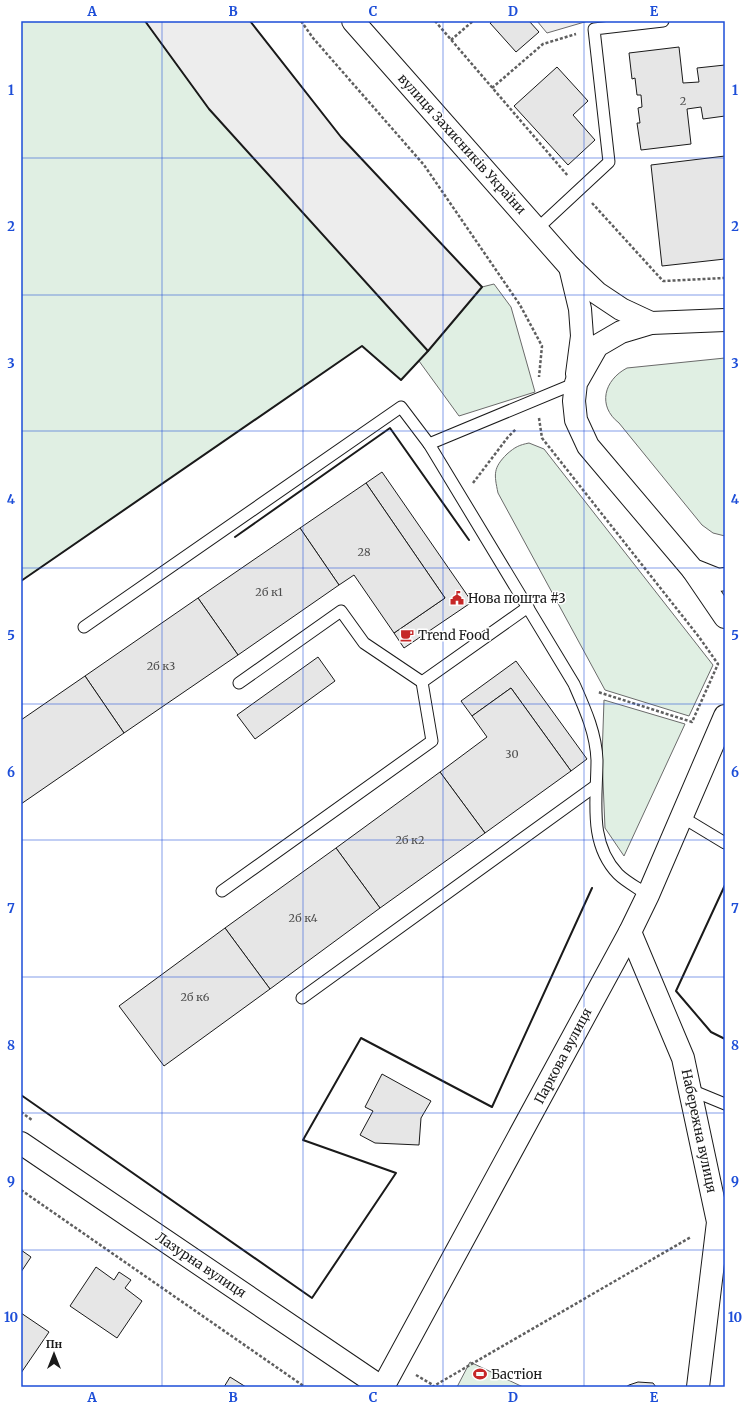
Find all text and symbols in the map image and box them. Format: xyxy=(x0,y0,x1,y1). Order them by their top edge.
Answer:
text: A xyxy=(86,3,97,20)
text: B xyxy=(228,3,238,20)
text: C xyxy=(369,3,378,20)
text: D xyxy=(508,3,518,20)
text: E xyxy=(650,3,659,20)
street label: вулиця Захисників України xyxy=(394,70,530,218)
text: 1 xyxy=(8,82,14,99)
text: 1 xyxy=(732,82,738,99)
house number: 2 xyxy=(680,94,686,108)
text: 2 xyxy=(7,218,15,235)
text: 2 xyxy=(731,218,739,235)
text: 3 xyxy=(7,355,15,372)
text: 3 xyxy=(731,355,739,372)
text: 4 xyxy=(7,491,16,508)
text: 4 xyxy=(731,491,740,508)
house number: 28 xyxy=(358,545,371,559)
house number: 2б к1 xyxy=(255,585,283,599)
public building icon: Нова пошта #3 xyxy=(449,590,465,606)
place label: Нова пошта #3 xyxy=(468,590,566,607)
text: 5 xyxy=(7,627,15,644)
cafe icon: Trend Food xyxy=(399,627,415,643)
place label: Trend Food xyxy=(418,627,490,644)
text: 5 xyxy=(731,627,739,644)
house number: 2б к3 xyxy=(147,659,175,673)
house number: 30 xyxy=(505,747,519,761)
text: 6 xyxy=(7,764,15,781)
text: 6 xyxy=(731,764,739,781)
house number: 2б к2 xyxy=(395,833,425,847)
text: 7 xyxy=(7,900,15,917)
text: 7 xyxy=(731,900,739,917)
house number: 2б к4 xyxy=(289,911,318,925)
house number: 2б к6 xyxy=(180,990,210,1004)
street label: Паркова вулиця xyxy=(530,1005,596,1107)
text: 8 xyxy=(7,1037,15,1054)
text: 8 xyxy=(731,1037,739,1054)
street label: Набережна вулиця xyxy=(678,1068,720,1195)
text: 9 xyxy=(7,1173,15,1190)
text: 9 xyxy=(731,1173,739,1190)
street label: Лазурна вулиця xyxy=(153,1228,250,1302)
text: 10 xyxy=(4,1309,18,1326)
text: 10 xyxy=(728,1309,742,1326)
north arrow xyxy=(34,1334,74,1374)
text: Пн xyxy=(46,1337,63,1351)
sports icon: Бастіон xyxy=(472,1366,488,1382)
place label: Бастіон xyxy=(491,1366,542,1383)
text: A xyxy=(86,1389,97,1406)
text: B xyxy=(228,1389,238,1406)
text: C xyxy=(369,1389,378,1406)
text: D xyxy=(508,1389,518,1406)
text: E xyxy=(650,1389,659,1406)

